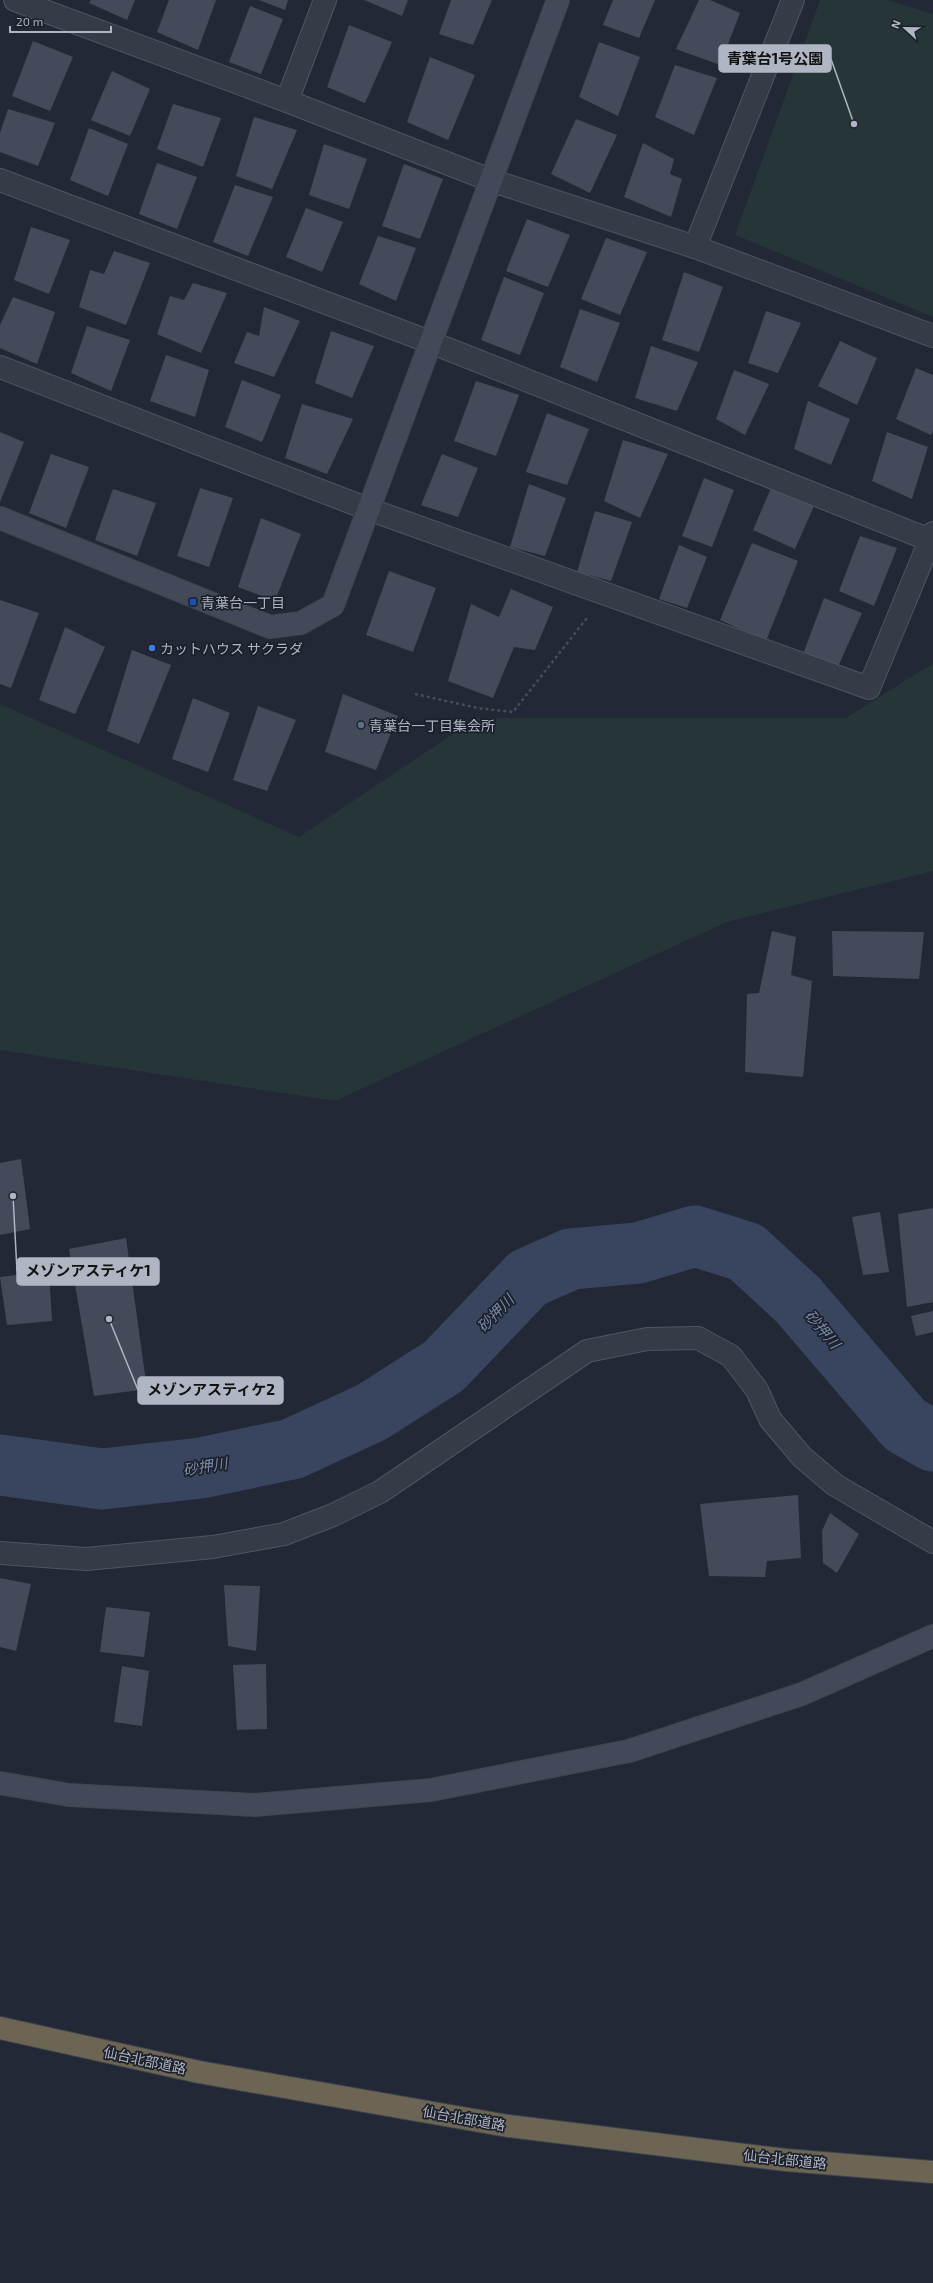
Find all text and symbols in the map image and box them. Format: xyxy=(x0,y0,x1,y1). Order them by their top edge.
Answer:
scale bar xyxy=(10,8,111,34)
north arrow xyxy=(885,8,925,48)
text: 20 m xyxy=(16,14,43,28)
text: N xyxy=(888,18,903,30)
callout: 青葉台1号公園 xyxy=(719,45,831,72)
text: 青葉台1号公園 xyxy=(727,49,823,67)
place label: 青葉台一丁目 xyxy=(201,594,285,611)
marker: 青葉台一丁目 xyxy=(188,597,198,607)
place label: カットハウス サクラダ xyxy=(160,640,303,657)
marker: カットハウス サクラダ xyxy=(147,643,157,653)
place label: 青葉台一丁目集会所 xyxy=(369,717,495,734)
marker: 青葉台一丁目集会所 xyxy=(356,720,366,730)
callout: メゾンアスティケ1 xyxy=(17,1258,159,1285)
text: メゾンアスティケ1 xyxy=(25,1261,151,1279)
water label: 砂押川 xyxy=(473,1289,518,1335)
water label: 砂押川 xyxy=(802,1306,846,1354)
callout: メゾンアスティケ2 xyxy=(138,1377,283,1404)
text: メゾンアスティケ2 xyxy=(147,1380,275,1398)
water label: 砂押川 xyxy=(181,1453,231,1478)
street label: 仙台北部道路 xyxy=(102,2043,188,2077)
street label: 仙台北部道路 xyxy=(421,2102,507,2134)
street label: 仙台北部道路 xyxy=(742,2146,828,2172)

